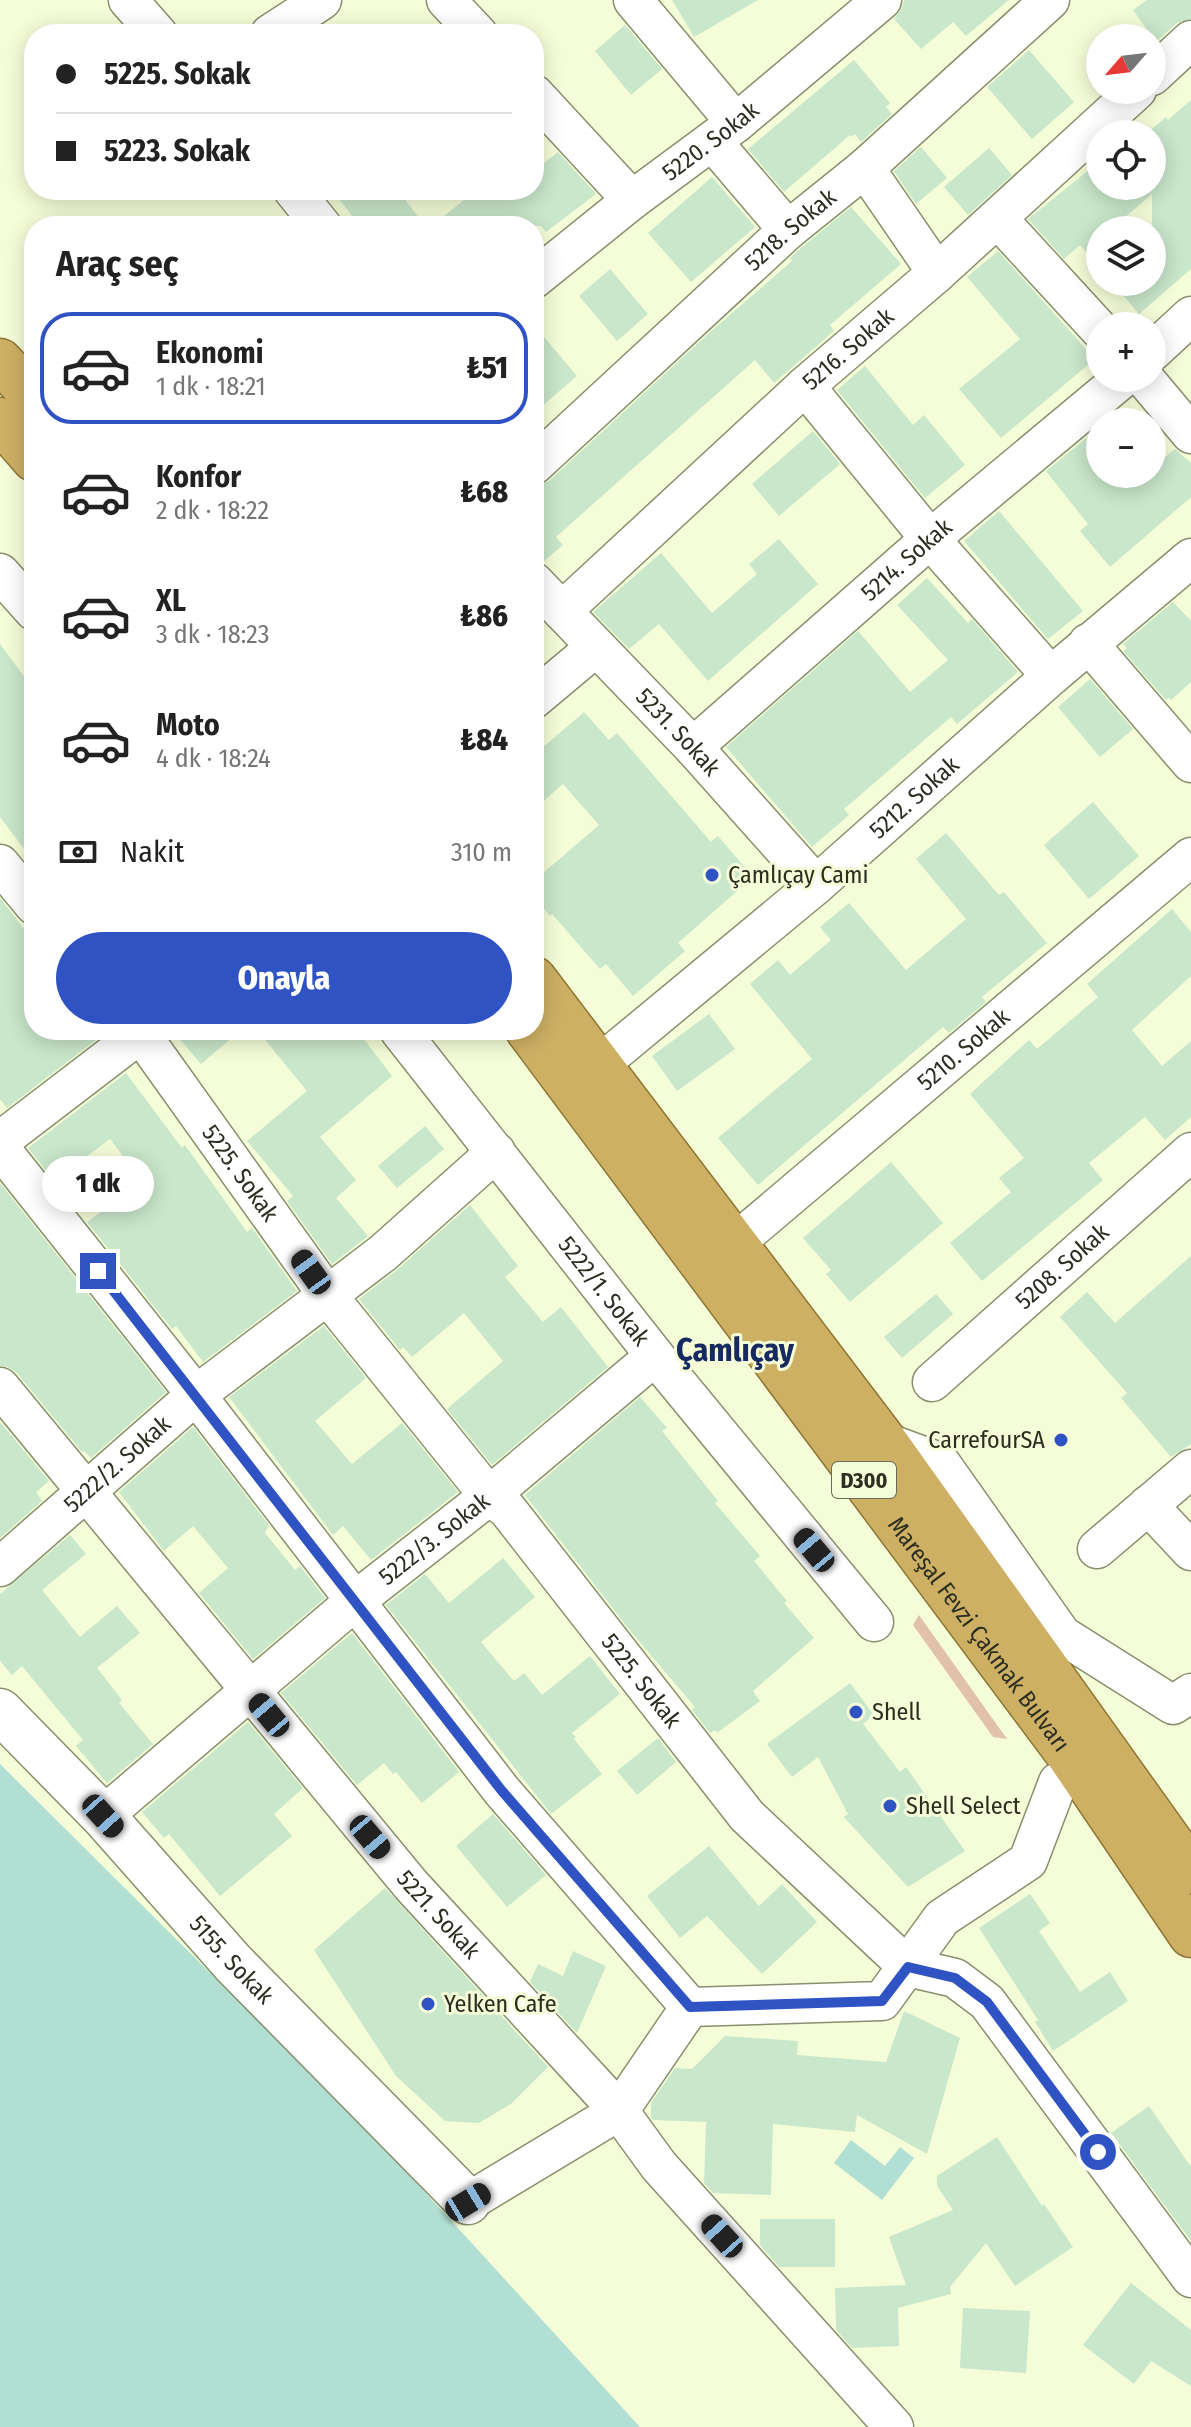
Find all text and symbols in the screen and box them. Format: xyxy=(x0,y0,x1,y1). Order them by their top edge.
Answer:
north arrow xyxy=(1086,24,1166,104)
map controls xyxy=(1086,24,1166,488)
text: 5225. Sokak xyxy=(104,56,251,92)
street label: 5220. Sokak xyxy=(657,95,765,187)
button: locate xyxy=(1086,120,1166,200)
text: 5223. Sokak xyxy=(104,133,250,169)
street label: 5218. Sokak xyxy=(739,182,842,277)
button: layers xyxy=(1086,216,1166,296)
text: Araç seç xyxy=(56,242,178,286)
street label: 5216. Sokak xyxy=(797,302,900,396)
button: + xyxy=(1086,312,1166,392)
icon: car xyxy=(60,332,132,404)
text: Ekonomi xyxy=(156,335,264,371)
text: ₺51 xyxy=(466,350,508,386)
text: 1 dk · 18:21 xyxy=(156,371,266,402)
button: − xyxy=(1086,408,1166,488)
icon: car xyxy=(60,456,132,528)
text: Konfor xyxy=(156,459,241,495)
text: ₺68 xyxy=(460,474,508,510)
text: 2 dk · 18:22 xyxy=(156,495,269,526)
street label: 5214. Sokak xyxy=(856,512,958,607)
icon: car xyxy=(60,580,132,652)
text: XL xyxy=(156,583,186,619)
text: ₺86 xyxy=(460,598,508,634)
text: 3 dk · 18:23 xyxy=(156,619,269,650)
street label: 5231. Sokak xyxy=(630,682,727,782)
icon: car xyxy=(60,704,132,776)
text: Moto xyxy=(156,707,220,743)
text: ₺84 xyxy=(460,722,508,758)
text: 4 dk · 18:24 xyxy=(156,743,271,774)
street label: 5212. Sokak xyxy=(864,750,965,845)
icon: cash xyxy=(56,830,100,874)
text: Nakit xyxy=(120,834,184,870)
text: 310 m xyxy=(451,837,512,868)
place label: Çamlıçay Cami xyxy=(728,861,869,889)
marker: Çamlıçay Cami xyxy=(703,866,721,884)
button: Onayla xyxy=(56,932,512,1024)
street label: 5210. Sokak xyxy=(912,1002,1016,1096)
street label: 5225. Sokak xyxy=(196,1119,285,1228)
callout: 1 dk xyxy=(42,1155,154,1211)
text: 1 dk xyxy=(76,1168,120,1199)
street label: 5208. Sokak xyxy=(1010,1217,1115,1315)
street label: 5222/1. Sokak xyxy=(553,1231,656,1352)
car xyxy=(287,1246,335,1298)
route end xyxy=(80,1253,116,1289)
district label: Çamlıçay xyxy=(676,1331,795,1370)
street label: 5222/2. Sokak xyxy=(58,1409,177,1518)
place label: CarrefourSA xyxy=(928,1426,1045,1454)
marker: CarrefourSA xyxy=(1052,1431,1070,1449)
road number: D300 xyxy=(832,1462,896,1498)
street label: 5222/3. Sokak xyxy=(373,1486,496,1591)
street label: Mareşal Fevzi Çakmak Bulvarı xyxy=(882,1511,1076,1757)
car xyxy=(789,1524,839,1576)
street label: 5225. Sokak xyxy=(596,1628,687,1734)
car xyxy=(244,1689,294,1741)
place label: Shell xyxy=(872,1698,921,1726)
marker: Shell xyxy=(847,1703,865,1721)
car xyxy=(78,1790,128,1842)
place label: Shell Select xyxy=(906,1792,1021,1820)
marker: Shell Select xyxy=(881,1797,899,1815)
car xyxy=(345,1811,395,1863)
street label: 5221. Sokak xyxy=(391,1865,486,1965)
street label: 5155. Sokak xyxy=(184,1910,280,2010)
place label: Yelken Cafe xyxy=(444,1990,557,2018)
marker: Yelken Cafe xyxy=(419,1995,437,2013)
route start xyxy=(1080,2134,1116,2170)
car xyxy=(441,2179,495,2225)
car xyxy=(697,2210,747,2262)

